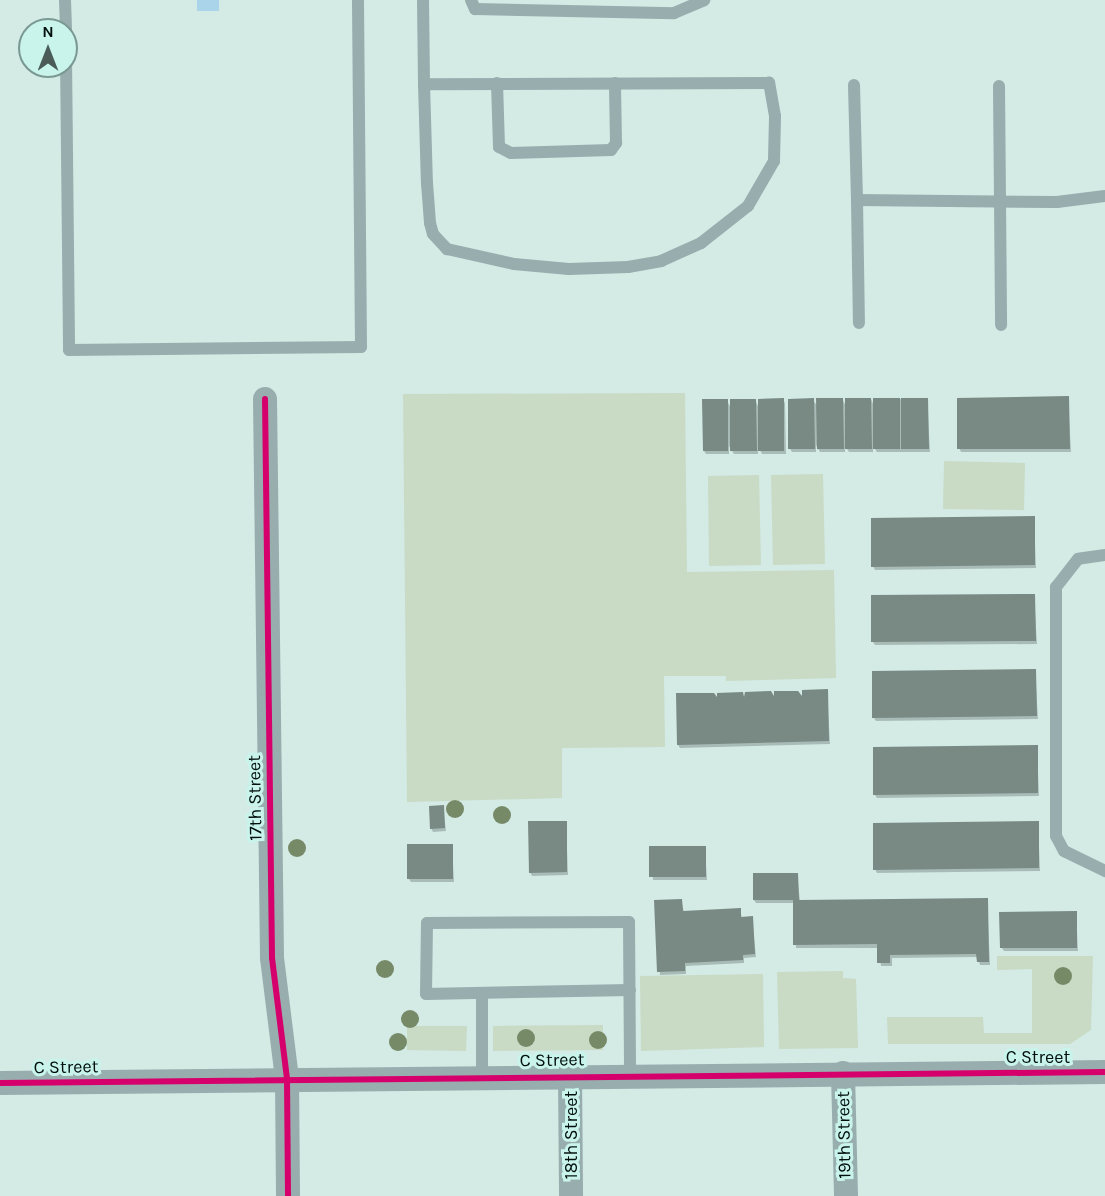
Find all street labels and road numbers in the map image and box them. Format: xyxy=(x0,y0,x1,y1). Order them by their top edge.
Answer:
street label: 17th Street xyxy=(243,755,267,841)
street label: C Street xyxy=(1006,1046,1070,1068)
street label: C Street xyxy=(519,1049,585,1071)
street label: C Street xyxy=(33,1056,99,1078)
street label: 18th Street xyxy=(560,1091,582,1179)
street label: 19th Street xyxy=(832,1091,856,1179)

